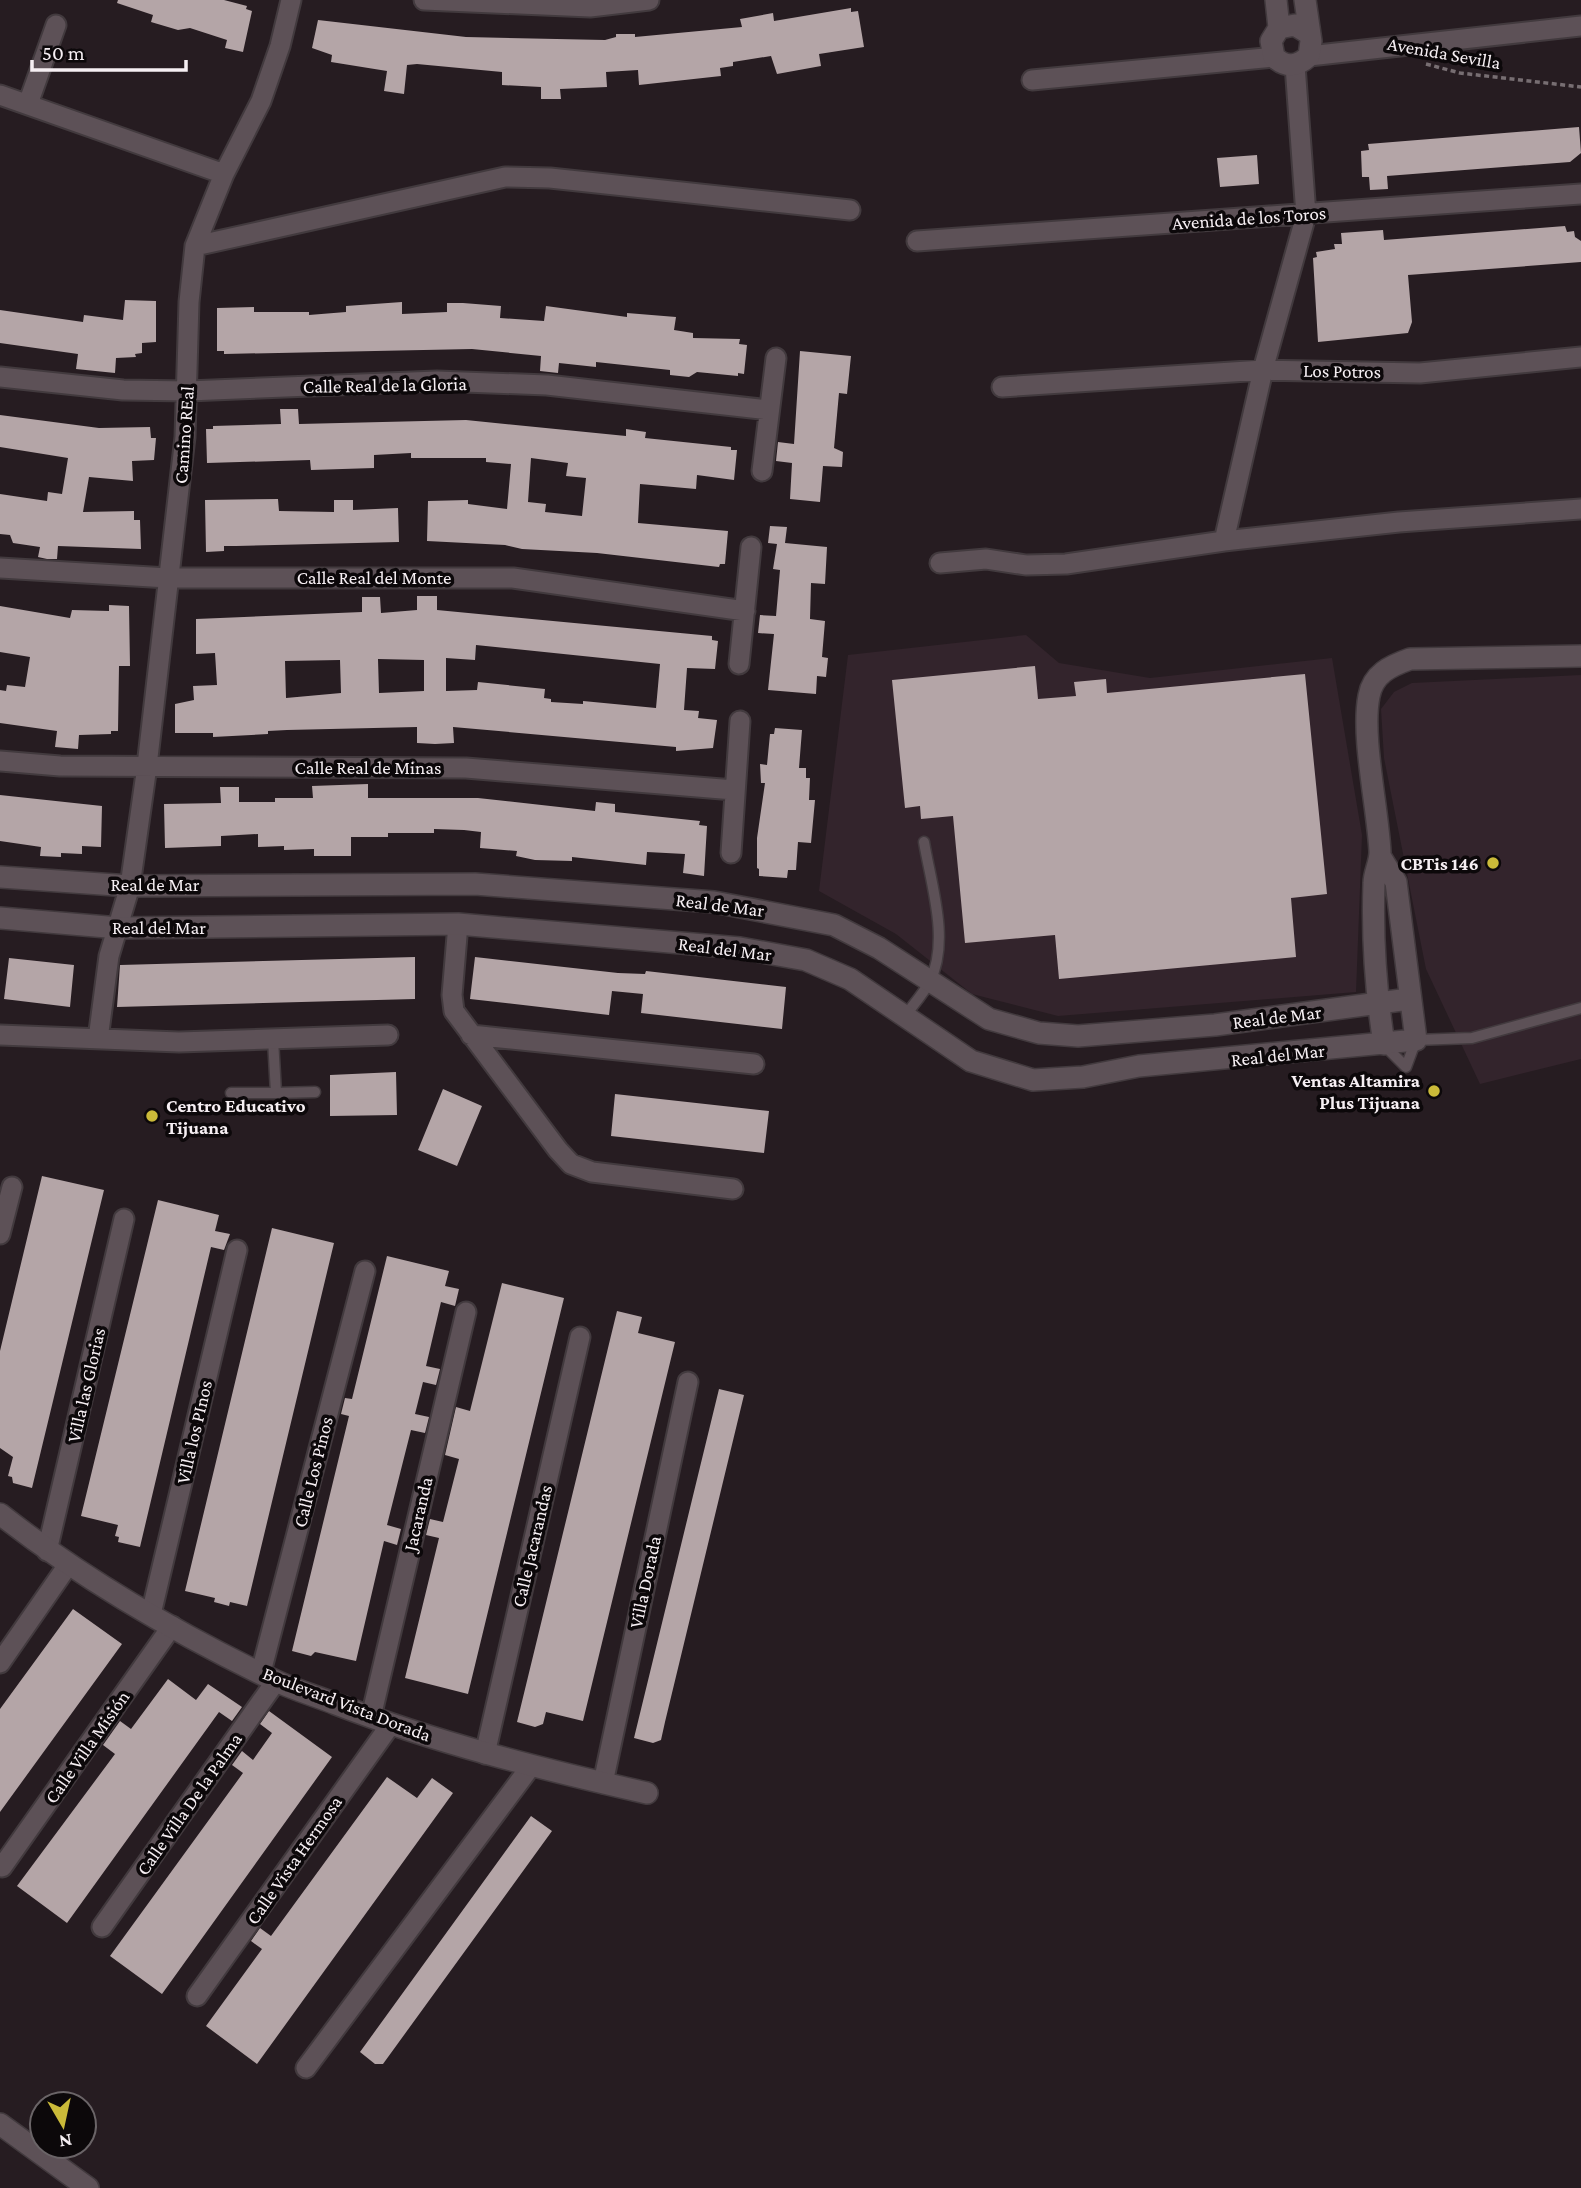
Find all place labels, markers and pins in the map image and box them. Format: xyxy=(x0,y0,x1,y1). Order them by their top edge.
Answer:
place label: CBTis 146 xyxy=(1400,853,1479,874)
marker: CBTis 146 xyxy=(1485,855,1501,871)
place label: Ventas Altamira Plus Tijuana xyxy=(1291,1070,1421,1114)
marker: Ventas Altamira Plus Tijuana xyxy=(1426,1083,1442,1099)
place label: Centro Educativo Tijuana xyxy=(166,1095,306,1139)
marker: Centro Educativo Tijuana xyxy=(144,1108,160,1124)

